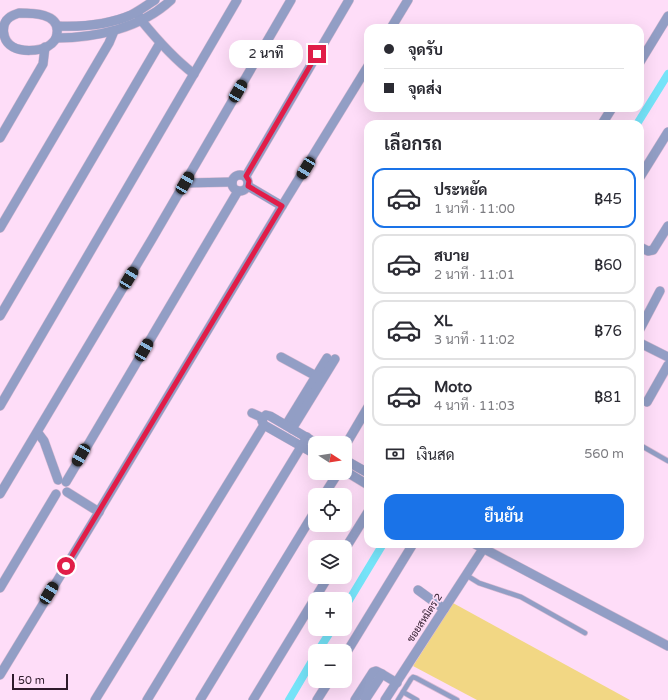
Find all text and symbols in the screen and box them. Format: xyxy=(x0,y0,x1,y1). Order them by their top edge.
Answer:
callout: 2 นาที xyxy=(229,40,303,68)
text: จุดรับ xyxy=(408,41,443,59)
route end xyxy=(308,45,326,63)
text: 2 นาที xyxy=(248,46,284,62)
car xyxy=(227,78,249,104)
text: จุดส่ง xyxy=(408,80,442,98)
text: เลือกรถ xyxy=(384,133,442,155)
car xyxy=(295,155,317,181)
car xyxy=(174,170,196,196)
icon: car xyxy=(386,180,422,216)
text: ประหยัด xyxy=(434,181,487,199)
text: ฿45 xyxy=(594,190,622,208)
text: 1 นาที · 11:00 xyxy=(434,201,515,217)
icon: car xyxy=(386,246,422,282)
text: สบาย xyxy=(434,247,469,265)
text: ฿60 xyxy=(594,256,622,274)
car xyxy=(118,265,140,291)
text: 2 นาที · 11:01 xyxy=(434,267,515,283)
icon: car xyxy=(386,312,422,348)
text: XL xyxy=(434,312,453,330)
text: ฿76 xyxy=(594,322,622,340)
text: 3 นาที · 11:02 xyxy=(434,332,515,348)
car xyxy=(133,337,155,363)
icon: car xyxy=(386,378,422,414)
text: Moto xyxy=(434,378,472,396)
text: ฿81 xyxy=(594,388,622,406)
text: 4 นาที · 11:03 xyxy=(434,398,515,414)
north arrow xyxy=(308,436,352,480)
map controls xyxy=(308,436,352,688)
car xyxy=(70,442,92,468)
icon: cash xyxy=(384,443,406,465)
text: เงินสด xyxy=(416,446,455,464)
text: 560 m xyxy=(584,446,624,462)
button: locate xyxy=(308,488,352,532)
button: ยืนยัน xyxy=(384,494,624,540)
button: layers xyxy=(308,540,352,584)
route start xyxy=(57,557,75,575)
car xyxy=(38,580,60,606)
street label: ซอยสหมิตร 2 xyxy=(405,591,445,645)
button: + xyxy=(308,592,352,636)
button: − xyxy=(308,644,352,688)
scale bar xyxy=(12,672,68,691)
text: 50 m xyxy=(18,674,45,687)

